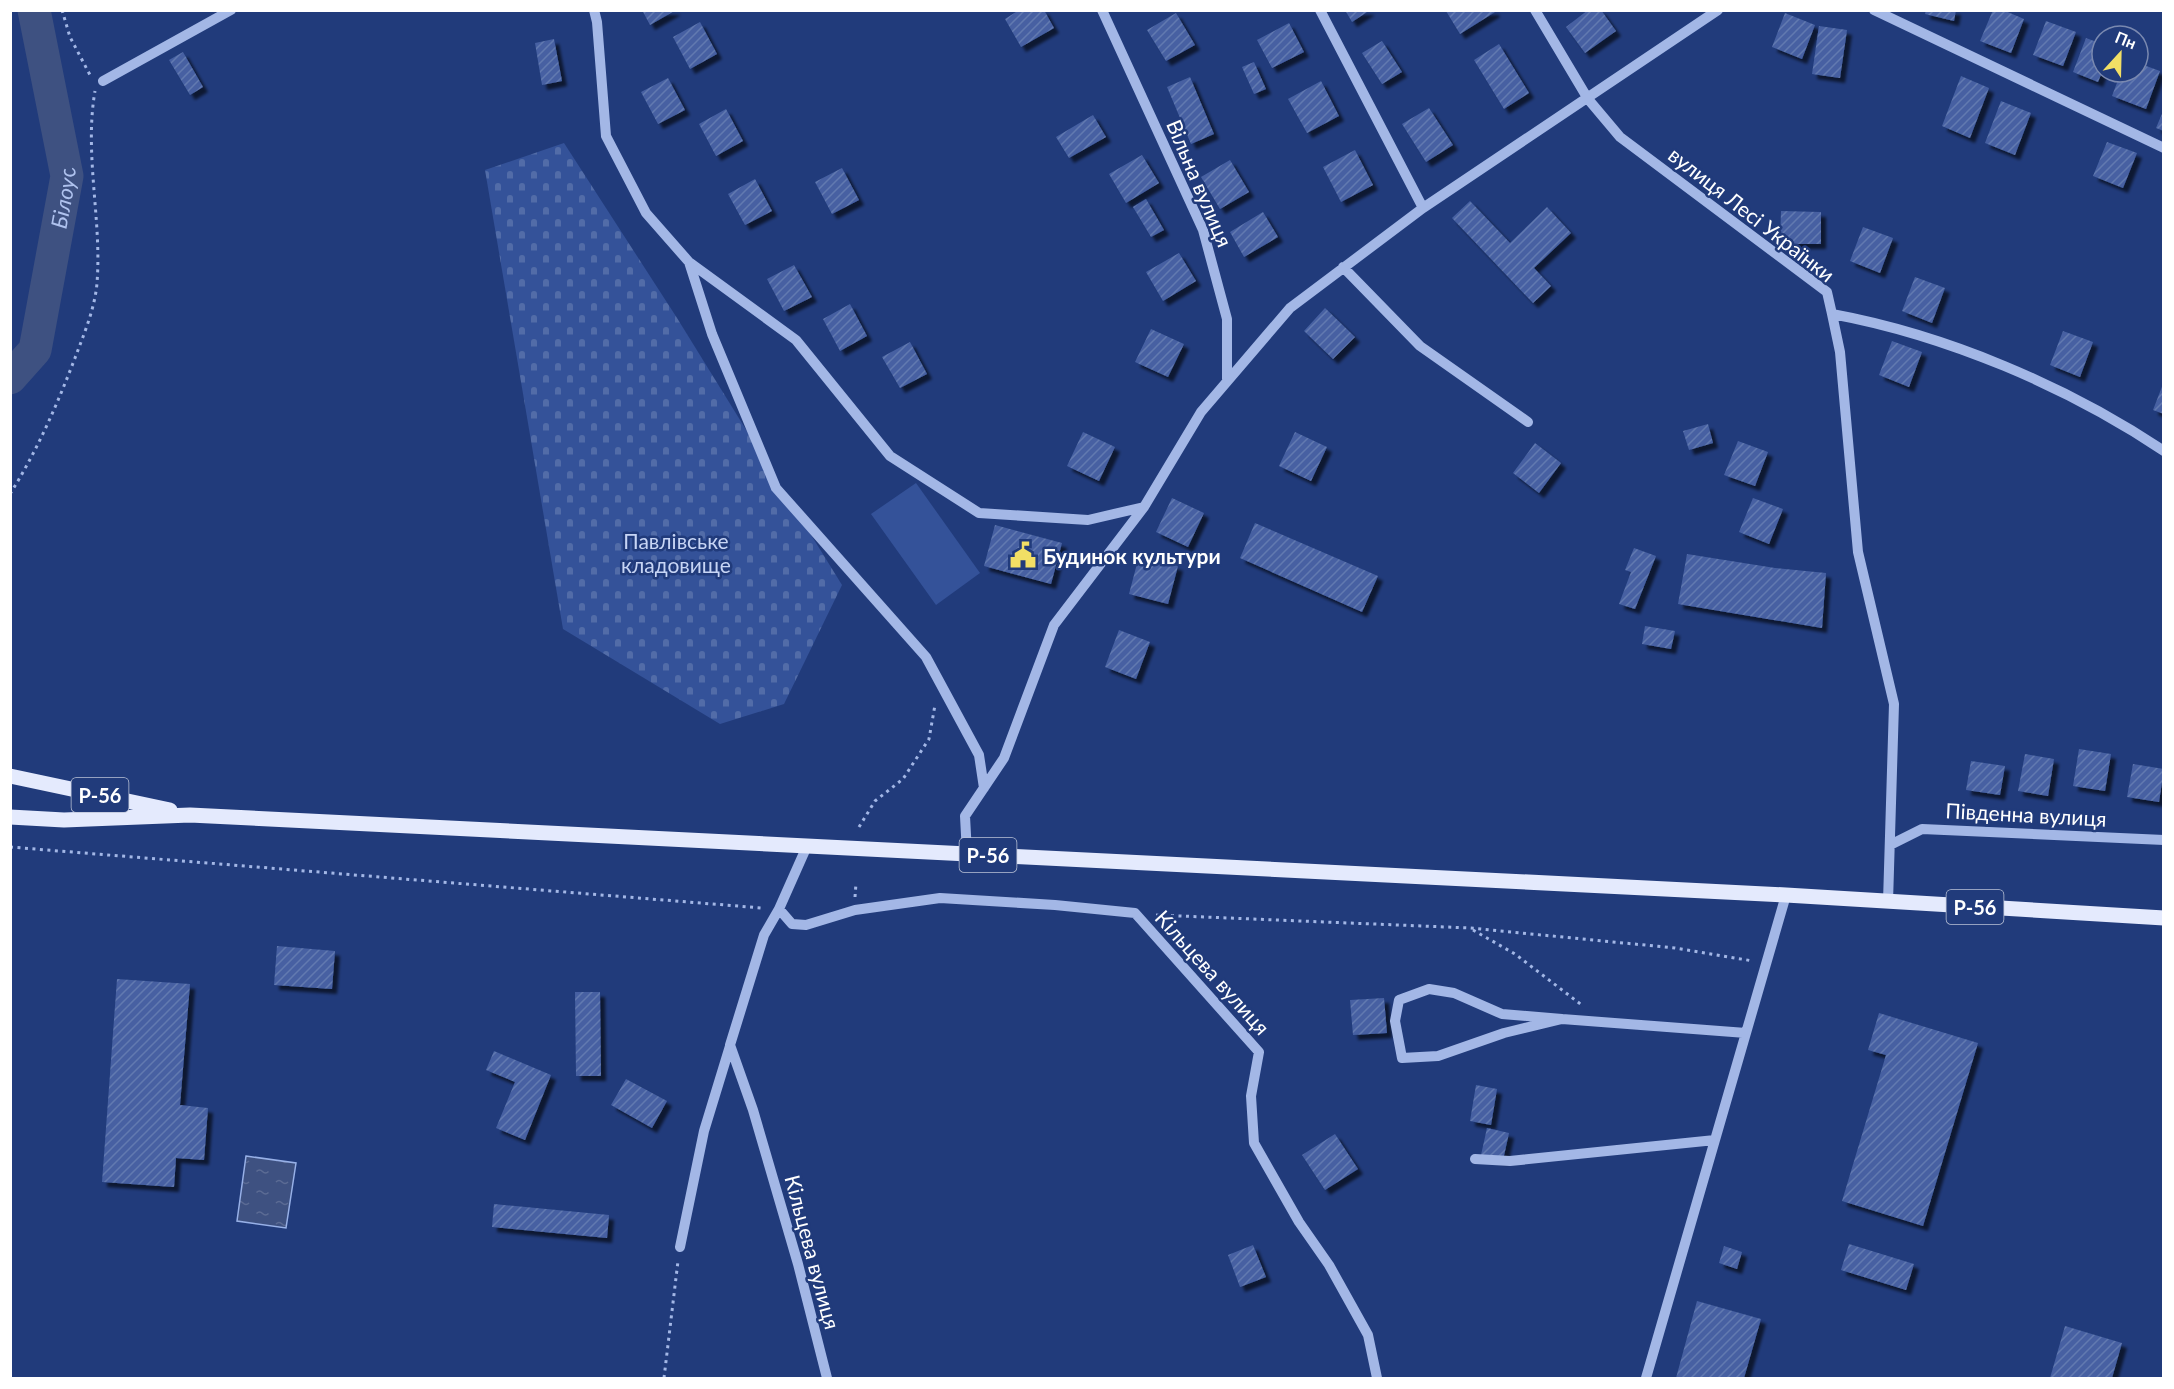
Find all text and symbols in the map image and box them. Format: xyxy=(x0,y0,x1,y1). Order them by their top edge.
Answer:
north arrow xyxy=(2090,24,2150,84)
text: Пн xyxy=(2113,27,2139,52)
street label: Вільна вулиця xyxy=(1162,116,1238,250)
street label: вулиця Лесі Українки xyxy=(1664,141,1840,287)
water label: Білоус xyxy=(44,165,81,231)
park label: Павлівське кладовище xyxy=(621,528,731,577)
public building icon: Будинок культури xyxy=(1008,540,1038,570)
place label: Будинок культури xyxy=(1043,543,1221,568)
road number: Р-56 xyxy=(72,778,128,812)
street label: Південна вулиця xyxy=(1945,797,2107,831)
road number: Р-56 xyxy=(960,838,1016,872)
road number: Р-56 xyxy=(1946,890,2004,924)
street label: Кільцева вулиця xyxy=(1151,905,1275,1039)
street label: Кільцева вулиця xyxy=(780,1172,846,1332)

